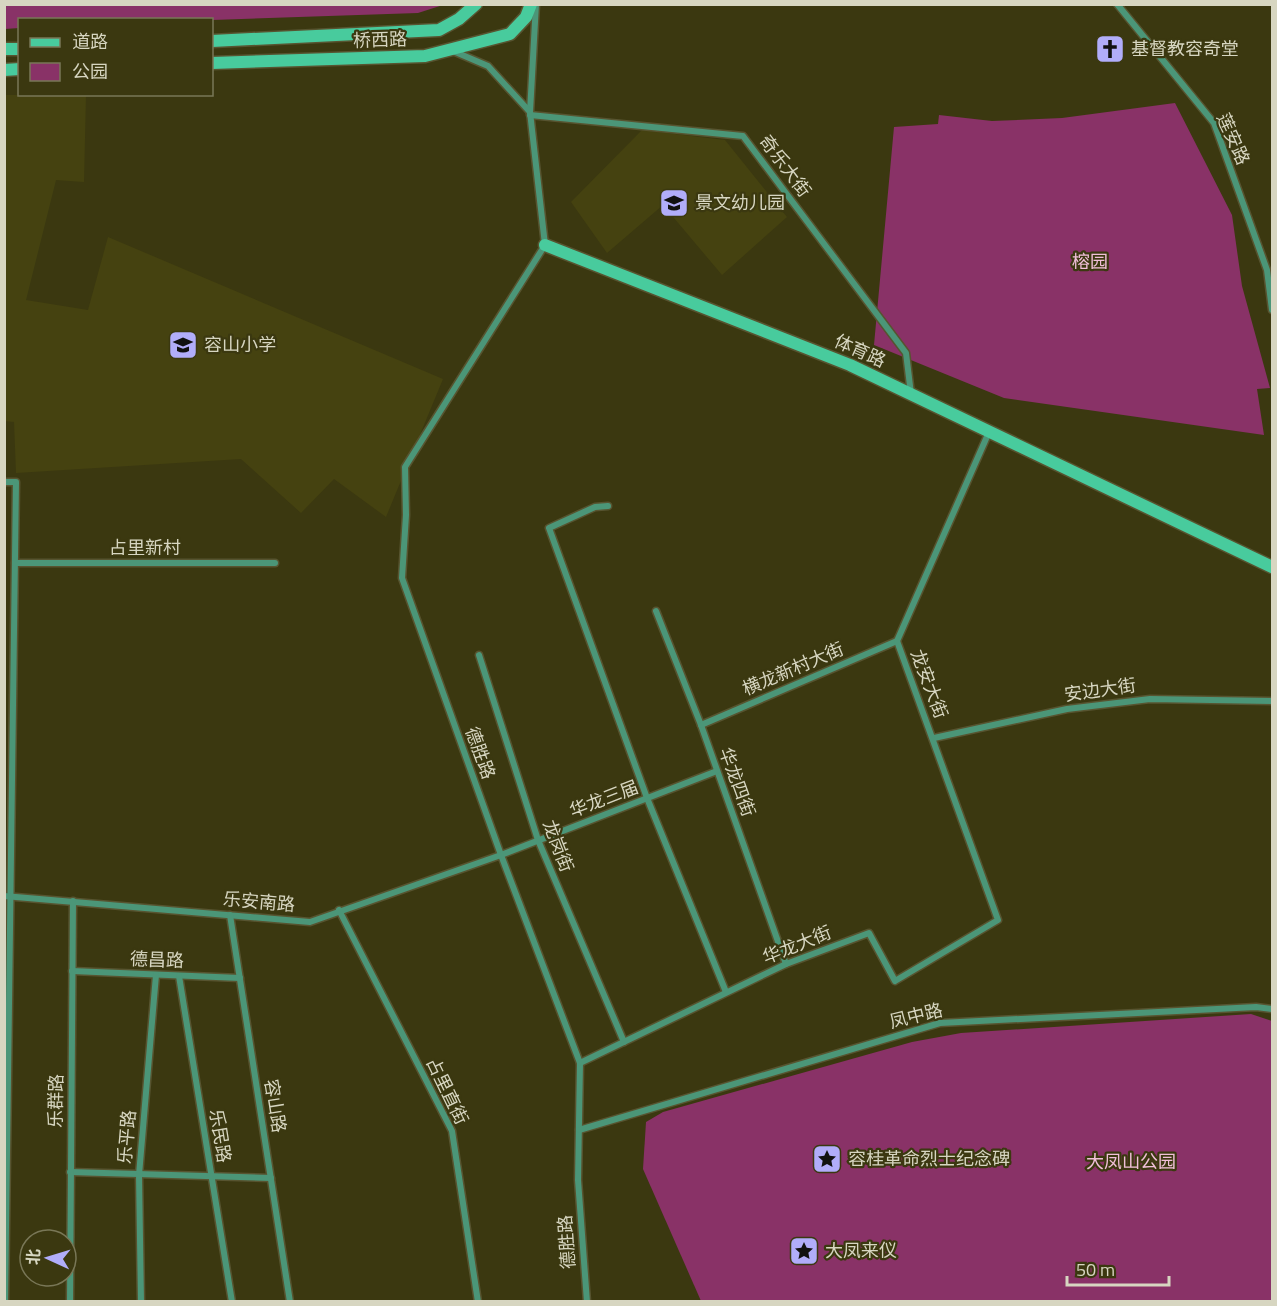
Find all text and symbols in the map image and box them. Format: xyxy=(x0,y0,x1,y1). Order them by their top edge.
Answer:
legend xyxy=(18,18,213,96)
street label: 桥西路 xyxy=(353,25,407,54)
text: 道路 xyxy=(72,28,108,55)
church icon: 基督教容奇堂 xyxy=(1094,33,1126,65)
place label: 基督教容奇堂 xyxy=(1131,35,1239,62)
text: 公园 xyxy=(72,58,108,85)
street label: 莲安路 xyxy=(1210,109,1257,169)
street label: 奇乐大街 xyxy=(753,129,818,203)
school or university icon: 景文幼儿园 xyxy=(658,187,690,219)
place label: 景文幼儿园 xyxy=(695,189,785,216)
park label: 榕园 xyxy=(1072,248,1108,275)
street label: 体育路 xyxy=(830,327,890,374)
school or university icon: 容山小学 xyxy=(167,329,199,361)
place label: 容山小学 xyxy=(204,331,276,358)
street label: 占里新村 xyxy=(109,534,181,561)
street label: 横龙新村大街 xyxy=(738,635,848,702)
street label: 龙安大街 xyxy=(904,645,955,722)
street label: 安边大街 xyxy=(1062,671,1137,708)
street label: 德胜路 xyxy=(459,723,502,783)
street label: 华龙四街 xyxy=(712,743,762,820)
street label: 华龙三届 xyxy=(565,773,642,824)
street label: 龙岗街 xyxy=(536,816,581,876)
street label: 乐安南路 xyxy=(222,885,296,918)
street label: 华龙大街 xyxy=(758,919,835,971)
street label: 德昌路 xyxy=(130,945,184,974)
street label: 凤中路 xyxy=(886,996,945,1035)
street label: 占里直街 xyxy=(420,1053,475,1129)
street label: 乐群路 xyxy=(42,1074,69,1128)
street label: 容山路 xyxy=(258,1077,293,1135)
street label: 乐民路 xyxy=(203,1107,238,1165)
street label: 乐平路 xyxy=(111,1109,142,1165)
place icon: 容桂革命烈士纪念碑 xyxy=(811,1143,843,1175)
place label: 容桂革命烈士纪念碑 xyxy=(848,1145,1010,1172)
park label: 大凤山公园 xyxy=(1086,1148,1176,1175)
street label: 德胜路 xyxy=(551,1214,582,1270)
north arrow xyxy=(18,1228,78,1288)
place icon: 大凤来仪 xyxy=(788,1235,820,1267)
place label: 大凤来仪 xyxy=(825,1237,897,1264)
text: 北 xyxy=(21,1248,46,1266)
scale bar xyxy=(1067,1249,1169,1287)
text: 50 m xyxy=(1076,1256,1115,1283)

